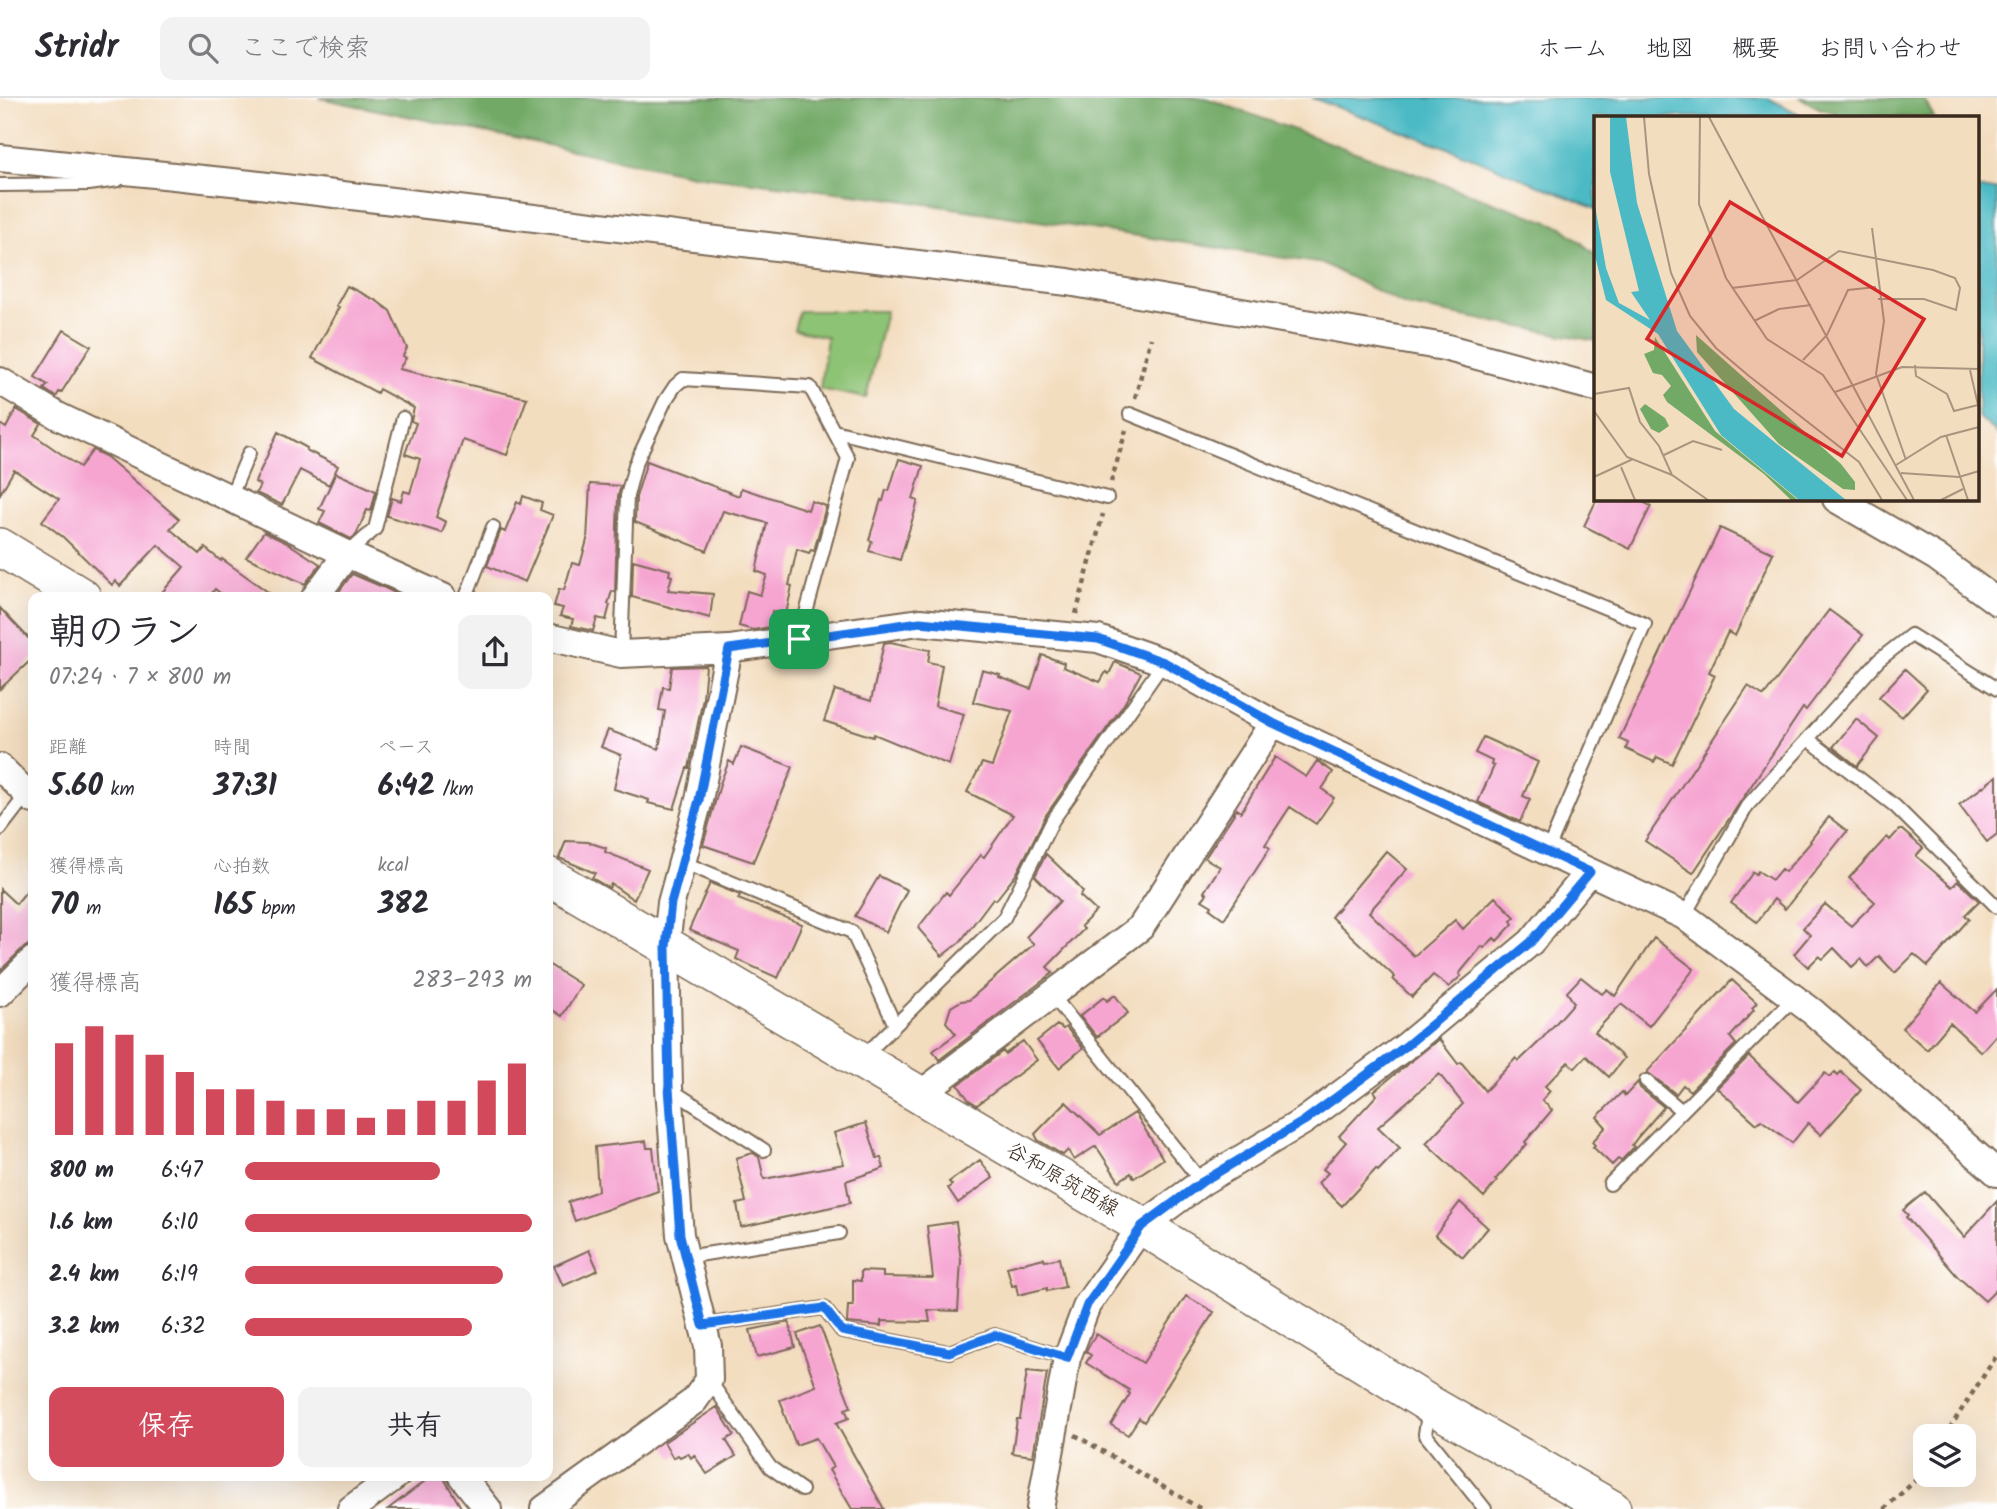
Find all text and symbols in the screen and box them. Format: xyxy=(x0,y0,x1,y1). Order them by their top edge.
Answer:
search box xyxy=(160,17,650,80)
text: Stridr xyxy=(35,22,118,75)
text: ここで検索 xyxy=(240,28,370,70)
icon: search xyxy=(184,29,222,67)
text: ホーム xyxy=(1537,30,1608,69)
text: 地図 xyxy=(1646,30,1694,69)
text: 概要 xyxy=(1732,30,1780,69)
text: お問い合わせ xyxy=(1818,30,1962,69)
inset map xyxy=(1594,116,1980,500)
text: 朝のラン xyxy=(49,604,201,664)
pin xyxy=(769,609,829,669)
button: share xyxy=(458,615,532,689)
icon: arrive xyxy=(780,620,818,658)
text: 07:24 · 7 × 800 m xyxy=(49,660,231,696)
text: 距離 xyxy=(49,733,87,763)
text: 時間 xyxy=(213,733,251,763)
text: ペース xyxy=(378,733,434,763)
text: 5.60 xyxy=(49,763,103,811)
text: 37:31 xyxy=(213,763,277,811)
text: 6:42 xyxy=(378,763,435,811)
text: km xyxy=(103,775,135,805)
text: /km xyxy=(435,775,474,805)
text: kcal xyxy=(378,851,409,881)
text: 獲得標高 xyxy=(49,852,125,882)
text: 心拍数 xyxy=(213,852,270,882)
text: 382 xyxy=(378,881,429,929)
text: 70 xyxy=(49,882,79,930)
text: 165 xyxy=(213,882,254,930)
text: m xyxy=(79,894,101,924)
text: bpm xyxy=(254,894,296,924)
text: 283–293 m xyxy=(412,963,532,999)
text: 獲得標高 xyxy=(49,966,141,1002)
street label: 谷和原筑西線 xyxy=(999,1135,1125,1226)
text: 800 m xyxy=(49,1153,114,1189)
text: 6:47 xyxy=(161,1153,203,1189)
text: 1.6 km xyxy=(49,1205,113,1241)
text: 6:10 xyxy=(161,1205,198,1241)
text: 2.4 km xyxy=(49,1257,119,1293)
text: 6:19 xyxy=(161,1257,198,1293)
text: 3.2 km xyxy=(49,1309,119,1345)
text: 6:32 xyxy=(161,1309,206,1345)
button: 保存 xyxy=(49,1387,284,1467)
button: 共有 xyxy=(298,1387,532,1467)
map controls xyxy=(1913,1424,1976,1487)
button: layers xyxy=(1913,1424,1976,1487)

